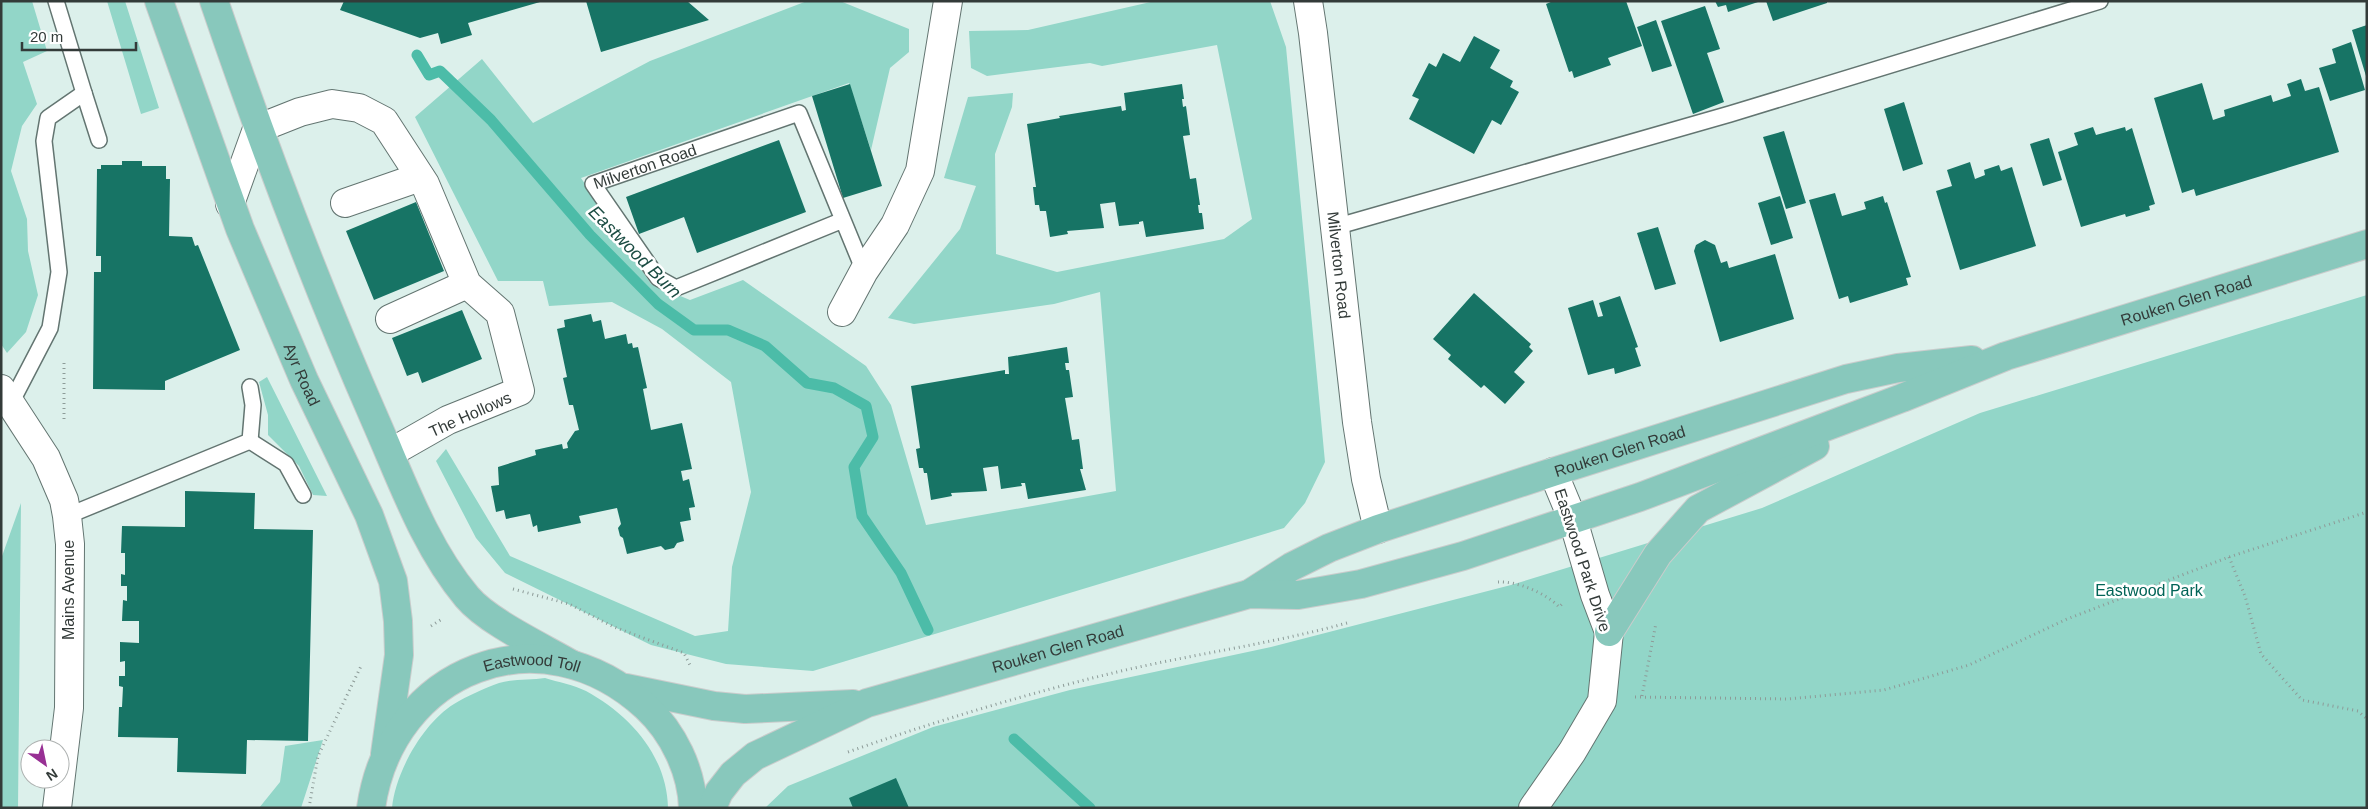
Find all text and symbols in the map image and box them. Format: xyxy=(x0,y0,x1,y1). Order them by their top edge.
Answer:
scale bar xyxy=(22,20,136,52)
text: 20 m xyxy=(30,28,63,45)
street label: Milverton Road xyxy=(591,141,699,192)
water label: Eastwood Burn xyxy=(585,202,685,302)
street label: Milverton Road xyxy=(1324,211,1353,320)
street label: Rouken Glen Road xyxy=(2119,272,2254,329)
street label: Ayr Road xyxy=(280,341,323,408)
street label: The Hollows xyxy=(427,389,514,440)
street label: Rouken Glen Road xyxy=(1552,423,1687,480)
street label: Eastwood Park Drive xyxy=(1551,486,1614,634)
street label: Mains Avenue xyxy=(60,540,77,640)
park label: Eastwood Park xyxy=(2095,582,2204,599)
street label: Rouken Glen Road xyxy=(990,622,1126,676)
street label: Eastwood Toll xyxy=(481,651,583,676)
north arrow xyxy=(20,739,70,789)
text: N xyxy=(43,765,61,784)

